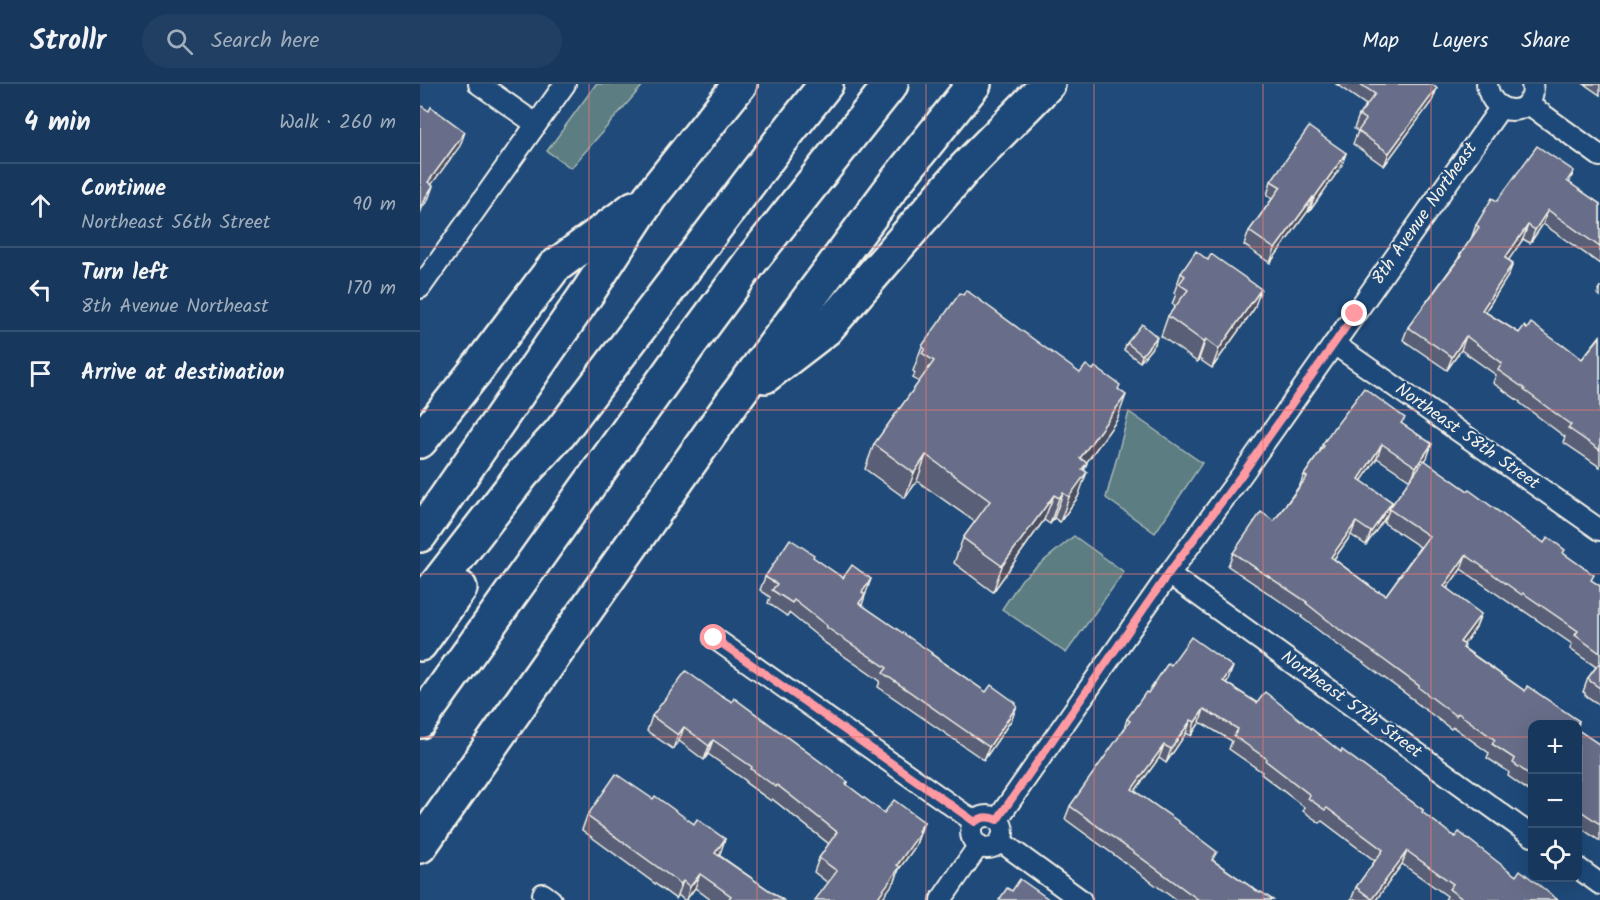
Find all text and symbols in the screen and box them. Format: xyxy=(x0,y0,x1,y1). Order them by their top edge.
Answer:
search box xyxy=(142,14,562,68)
text: Strollr xyxy=(30,19,106,64)
text: Search here xyxy=(211,24,320,59)
icon: search xyxy=(163,25,196,58)
text: Map xyxy=(1362,25,1399,58)
text: Layers xyxy=(1432,25,1488,58)
text: Share xyxy=(1521,25,1570,58)
text: 4 min xyxy=(24,102,91,144)
text: Walk · 260 m xyxy=(279,107,396,139)
street label: 8th Avenue Northeast xyxy=(1365,136,1486,292)
text: Continue xyxy=(81,172,166,207)
icon: ahead xyxy=(24,189,57,222)
text: 90 m xyxy=(352,189,396,221)
text: Northeast 56th Street xyxy=(81,207,270,239)
text: Turn left xyxy=(81,256,168,291)
icon: left xyxy=(24,273,57,306)
text: 170 m xyxy=(347,273,396,305)
text: 8th Avenue Northeast xyxy=(81,291,269,323)
route end xyxy=(1341,300,1367,326)
text: Arrive at destination xyxy=(81,356,284,391)
icon: arrive xyxy=(24,357,57,390)
street label: Northeast 58th Street xyxy=(1389,376,1546,499)
route start xyxy=(700,624,726,650)
street label: Northeast 57th Street xyxy=(1274,644,1429,767)
map controls xyxy=(1528,720,1582,882)
button: + xyxy=(1528,720,1582,774)
button: − xyxy=(1528,774,1582,828)
button: locate xyxy=(1528,828,1582,882)

